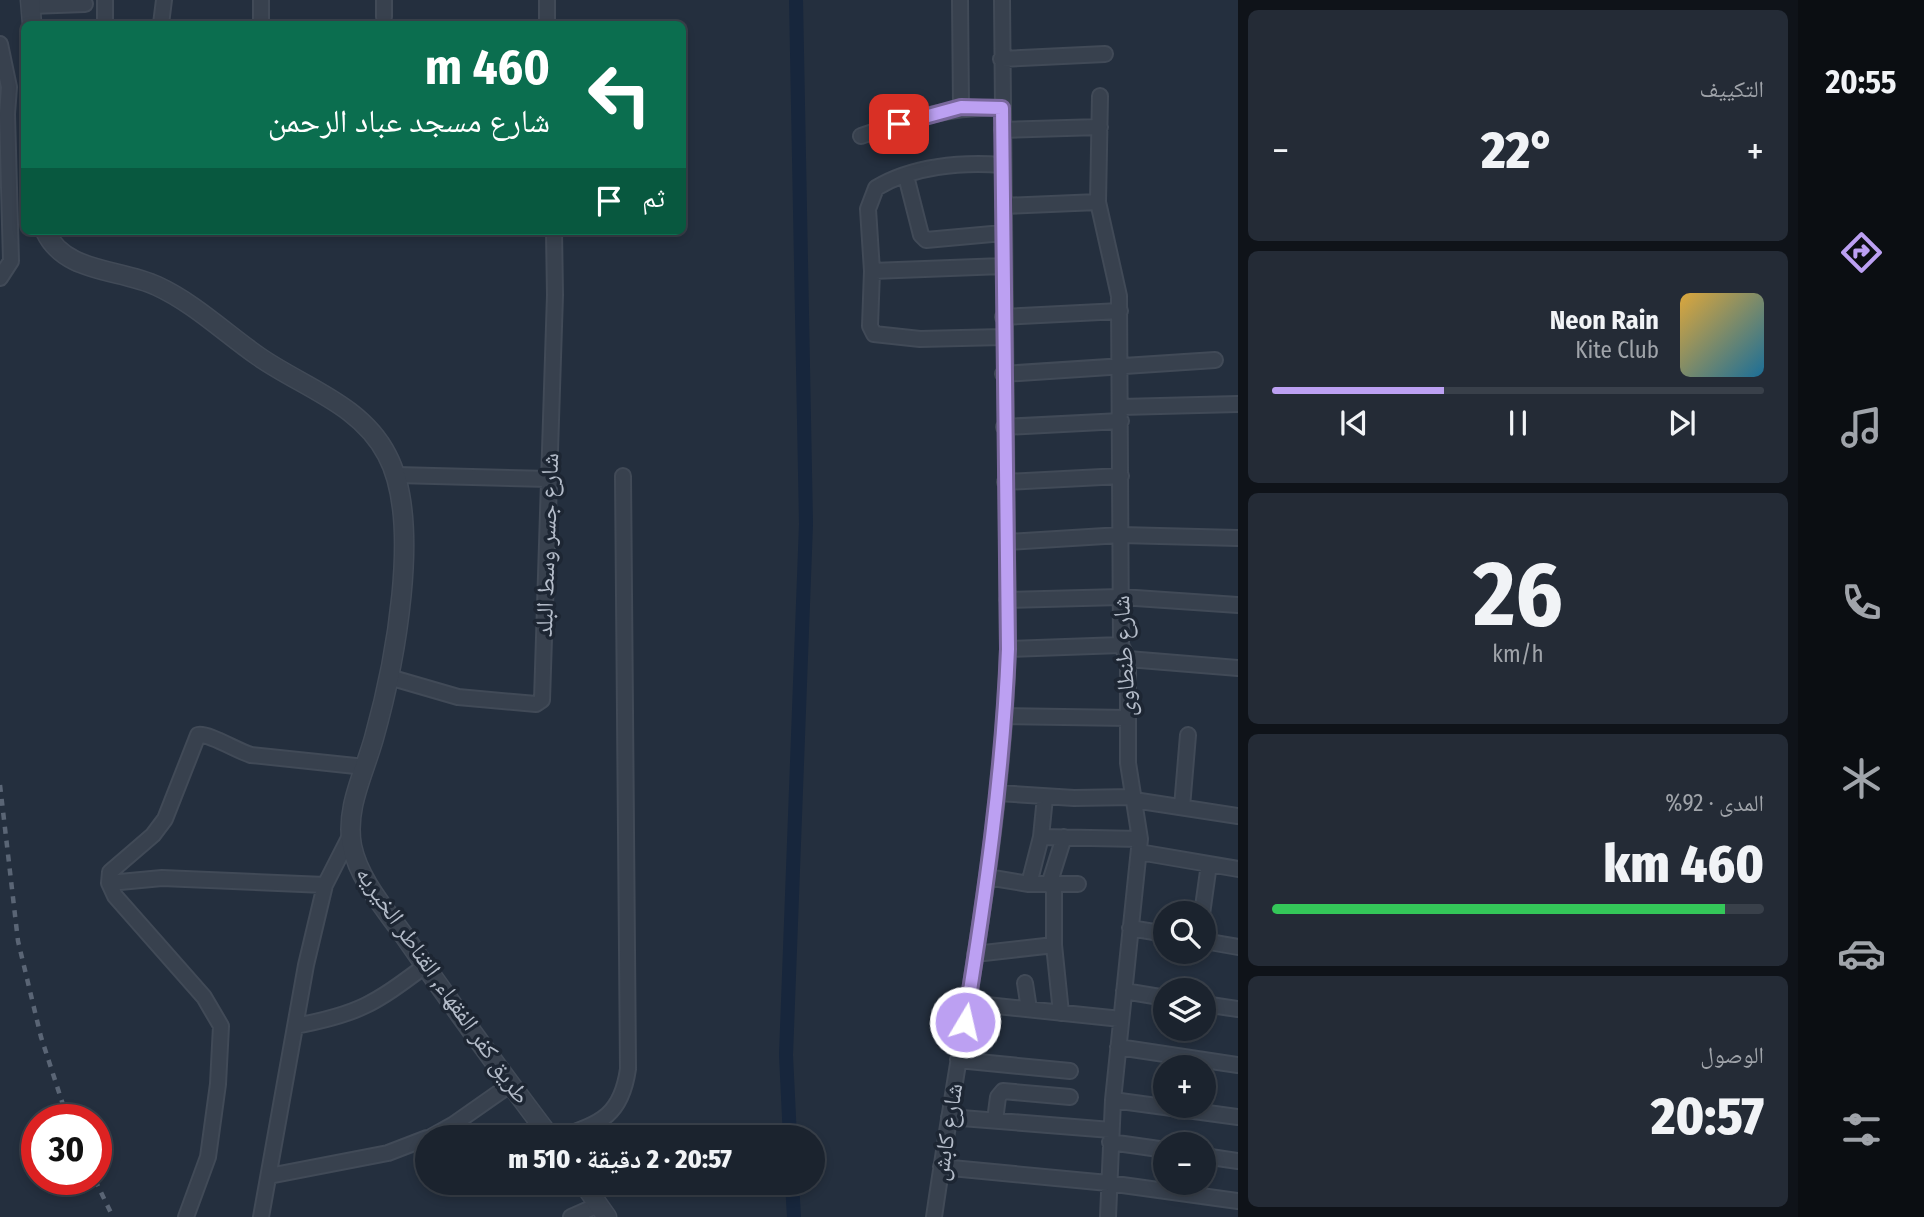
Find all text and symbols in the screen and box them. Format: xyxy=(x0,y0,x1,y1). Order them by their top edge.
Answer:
text: 460 m xyxy=(425,38,550,97)
icon: left xyxy=(574,49,665,140)
text: 20:55 xyxy=(1825,63,1897,101)
text: التكييف xyxy=(1699,75,1764,103)
pin xyxy=(869,94,929,154)
text: شارع مسجد عباد الرحمن xyxy=(268,102,550,140)
icon: arrive xyxy=(880,105,918,143)
text: 22° xyxy=(1481,119,1555,182)
text: − xyxy=(1272,128,1289,174)
text: + xyxy=(1747,128,1764,174)
icon: arrive xyxy=(590,182,628,220)
text: ثم xyxy=(642,183,665,214)
icon: directions xyxy=(1837,228,1886,277)
text: Neon Rain xyxy=(1550,305,1659,336)
text: Kite Club xyxy=(1575,336,1659,364)
icon: music xyxy=(1837,403,1886,452)
icon: previous xyxy=(1335,404,1373,442)
icon: pause xyxy=(1499,404,1537,442)
icon: next xyxy=(1663,404,1701,442)
street label: شارع جسر وسط البلد xyxy=(530,453,565,638)
text: 26 xyxy=(1473,540,1563,649)
icon: phone xyxy=(1837,578,1886,627)
street label: شارع طنطاوى xyxy=(1107,595,1142,717)
text: km/h xyxy=(1492,640,1544,668)
icon: climate xyxy=(1837,754,1886,803)
text: المدى · 92% xyxy=(1665,789,1764,817)
text: 460 km xyxy=(1603,833,1764,896)
street label: طريق كفر الفقهاء, القناطر الخيريه xyxy=(350,861,536,1109)
map controls xyxy=(1153,901,1216,1195)
button: search xyxy=(1153,901,1216,964)
icon: car xyxy=(1837,929,1886,978)
button: layers xyxy=(1153,978,1216,1041)
position arrow xyxy=(928,985,1002,1059)
text: الوصول xyxy=(1700,1041,1764,1069)
button: + xyxy=(1153,1055,1216,1118)
street label: شارع كابش xyxy=(925,1081,970,1183)
text: 20:57 xyxy=(1651,1085,1764,1148)
speed limit sign: 30 xyxy=(21,1104,112,1195)
icon: filters xyxy=(1837,1105,1886,1154)
button: − xyxy=(1153,1132,1216,1195)
text: 20:57 · 2 دقيقة · 510 m xyxy=(508,1144,732,1175)

